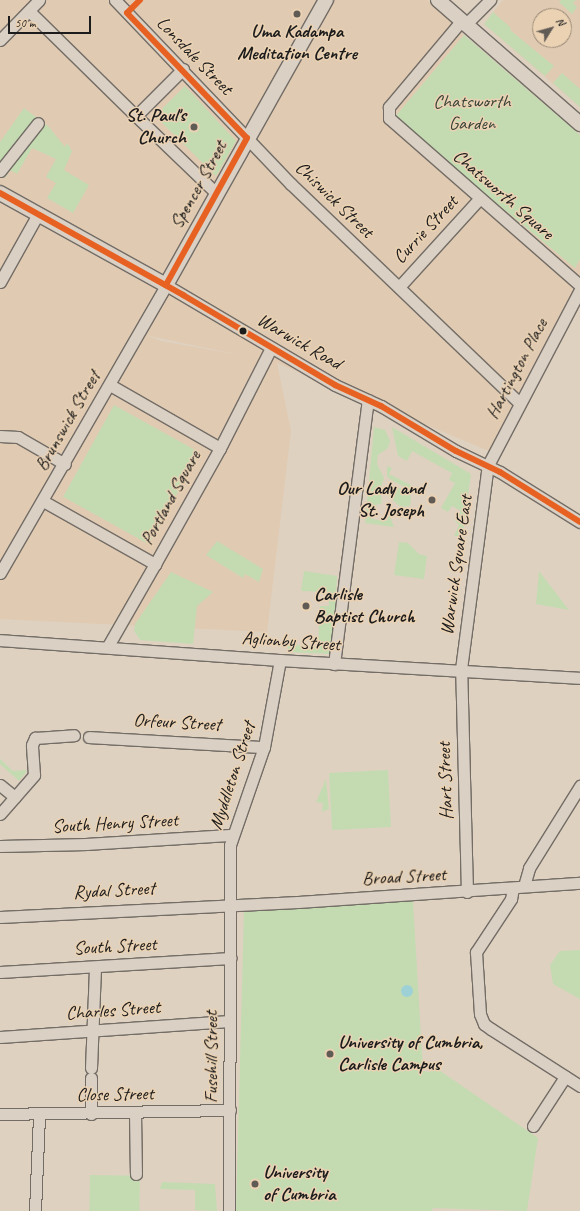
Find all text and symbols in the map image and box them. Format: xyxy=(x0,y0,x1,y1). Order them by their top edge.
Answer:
scale bar xyxy=(10,8,93,34)
north arrow xyxy=(532,8,572,48)
marker: Uma Kadampa Meditation Centre xyxy=(292,9,302,19)
street label: Lonsdale Street xyxy=(151,12,237,100)
text: N xyxy=(553,14,568,28)
text: 50 m xyxy=(15,15,35,31)
place label: Uma Kadampa Meditation Centre xyxy=(237,21,357,65)
park label: Chatsworth Garden xyxy=(433,91,511,135)
place label: St. Paul's Church xyxy=(126,105,186,149)
marker: St. Paul's Church xyxy=(189,122,199,132)
street label: Spencer Street xyxy=(165,137,233,233)
street label: Chatsworth Square xyxy=(448,145,558,245)
street label: Chiswick Street xyxy=(290,157,378,243)
street label: Currie Street xyxy=(389,191,463,269)
street label: Warwick Road xyxy=(253,309,345,375)
street label: Hartington Place xyxy=(481,315,553,423)
unlabelled marker xyxy=(238,326,248,336)
street label: Brunswick Street xyxy=(30,367,106,475)
street label: Portland Square xyxy=(136,447,206,549)
place label: Our Lady and St. Joseph xyxy=(336,478,424,522)
street label: Warwick Square East xyxy=(436,494,478,636)
marker: Our Lady and St. Joseph xyxy=(427,495,437,505)
place label: Carlisle Baptist Church xyxy=(314,584,415,628)
marker: Carlisle Baptist Church xyxy=(301,601,311,611)
street label: Aglionby Street xyxy=(241,627,341,657)
street label: Orfeur Street xyxy=(133,709,221,737)
street label: Myddleton Street xyxy=(205,719,261,833)
street label: Hart Street xyxy=(433,742,459,820)
street label: South Henry Street xyxy=(51,809,179,839)
street label: Broad Street xyxy=(361,863,447,891)
street label: Rydal Street xyxy=(73,877,155,905)
street label: South Street xyxy=(73,933,157,961)
street label: Charles Street xyxy=(65,996,161,1026)
street label: Fusehill Street xyxy=(201,1011,223,1103)
place label: University of Cumbria, Carlisle Campus xyxy=(338,1032,481,1076)
marker: University of Cumbria, Carlisle Campus xyxy=(325,1049,335,1059)
street label: Close Street xyxy=(76,1083,154,1107)
place label: University of Cumbria xyxy=(263,1162,334,1206)
marker: University of Cumbria xyxy=(250,1179,260,1189)

